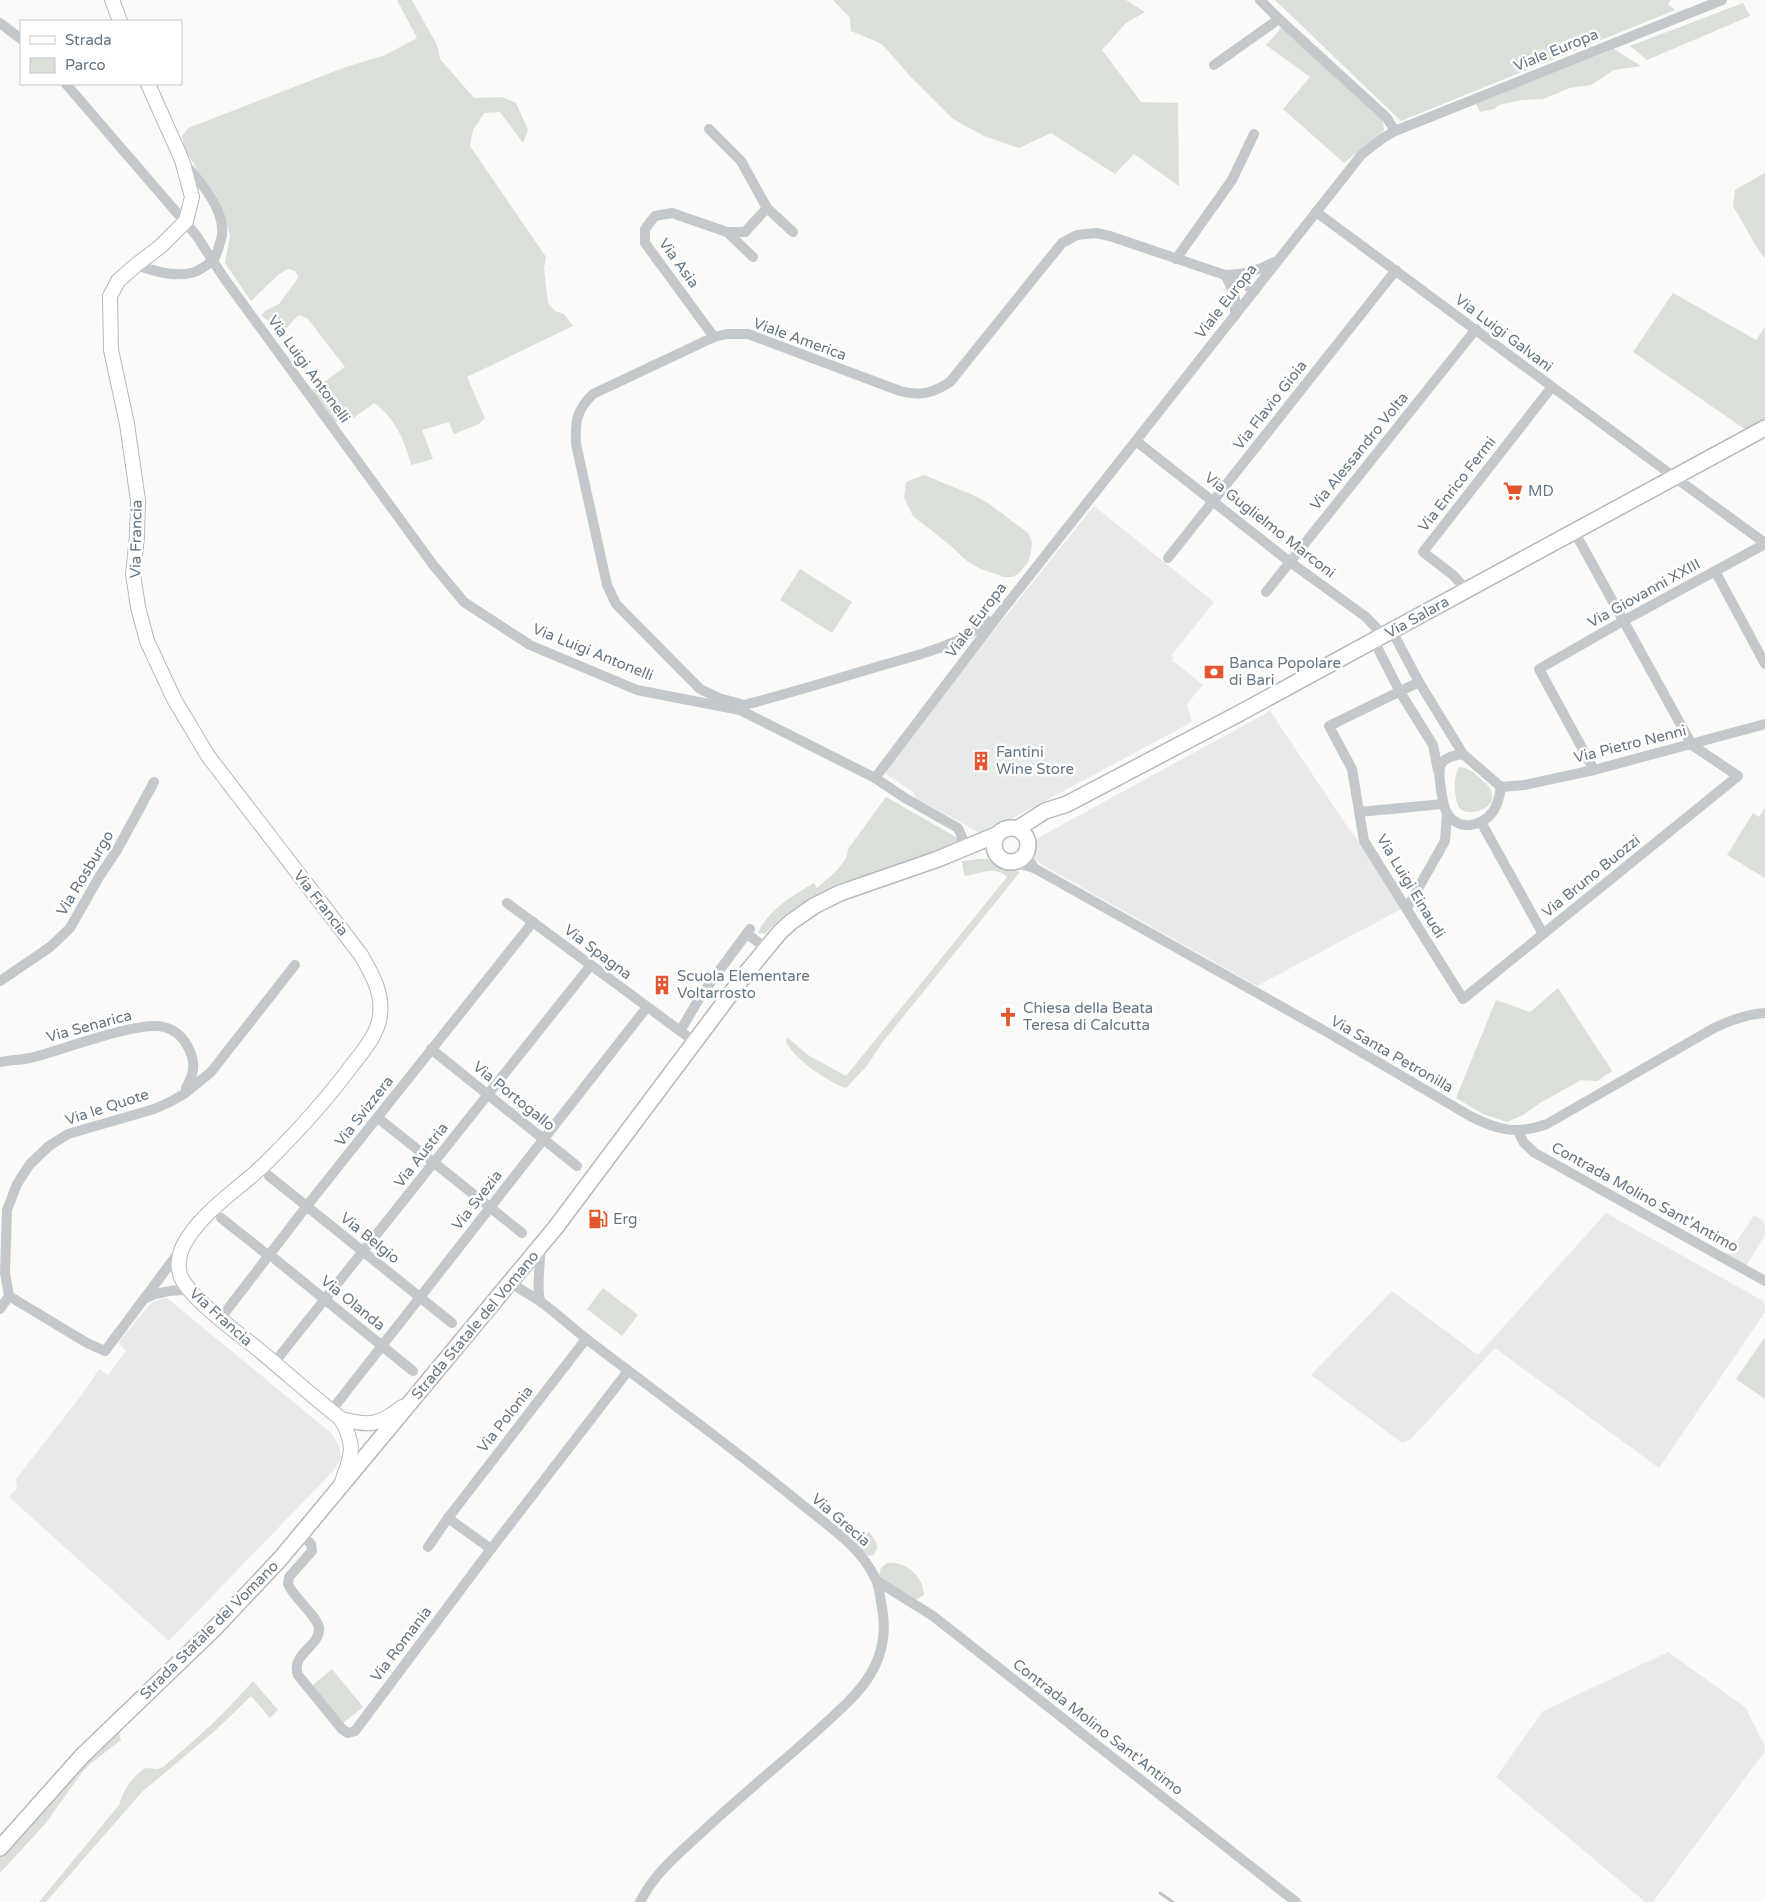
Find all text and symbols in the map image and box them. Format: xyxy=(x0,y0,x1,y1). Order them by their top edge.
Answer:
legend xyxy=(20,20,182,85)
street label: Viale Europa xyxy=(1511,25,1601,75)
text: Strada xyxy=(65,31,112,49)
text: Parco xyxy=(65,56,106,74)
street label: Via Asia xyxy=(655,235,703,291)
street label: Viale Europa xyxy=(1191,260,1261,342)
street label: Via Luigi Galvani xyxy=(1452,290,1556,376)
street label: Via Luigi Antonelli xyxy=(264,312,354,426)
street label: Viale America xyxy=(751,314,849,364)
street label: Via Flavio Gioia xyxy=(1230,357,1310,453)
street label: Via Alessandro Volta xyxy=(1306,389,1412,513)
street label: Via Enrico Fermi xyxy=(1414,433,1500,535)
street label: Via Guglielmo Marconi xyxy=(1201,468,1339,582)
supermarket icon: MD xyxy=(1502,480,1524,502)
place label: MD xyxy=(1528,482,1554,500)
street label: Via Francia xyxy=(126,500,146,578)
street label: Via Giovanni XXIII xyxy=(1585,555,1703,631)
street label: Viale Europa xyxy=(942,579,1010,661)
street label: Via Salara xyxy=(1382,592,1452,642)
street label: Via Luigi Antonelli xyxy=(530,620,656,684)
place label: Banca Popolare di Bari xyxy=(1229,654,1341,689)
bank icon: Banca Popolare di Bari xyxy=(1203,661,1225,683)
street label: Via Pietro Nenni xyxy=(1572,721,1688,767)
place label: Fantini Wine Store xyxy=(996,743,1074,778)
building icon: Fantini Wine Store xyxy=(970,750,992,772)
street label: Via Rosburgo xyxy=(53,827,117,919)
street label: Via Luigi Einaudi xyxy=(1373,831,1449,941)
street label: Via Bruno Buozzi xyxy=(1538,831,1644,921)
street label: Via Francia xyxy=(290,867,352,939)
street label: Via Spagna xyxy=(560,921,636,983)
place label: Scuola Elementare Voltarrosto xyxy=(677,967,810,1002)
building icon: Scuola Elementare Voltarrosto xyxy=(651,974,673,996)
place label: Chiesa della Beata Teresa di Calcutta xyxy=(1023,999,1153,1034)
street label: Via Senarica xyxy=(44,1006,134,1046)
church icon: Chiesa della Beata Teresa di Calcutta xyxy=(997,1006,1019,1028)
street label: Via Santa Petronilla xyxy=(1328,1012,1456,1096)
street label: Via Portogallo xyxy=(469,1057,559,1135)
street label: Via Svizzera xyxy=(331,1072,397,1150)
street label: Via le Quote xyxy=(63,1085,151,1129)
street label: Via Austria xyxy=(390,1119,452,1191)
street label: Contrada Molino Sant'Antimo xyxy=(1548,1138,1742,1256)
street label: Via Svezia xyxy=(448,1166,506,1234)
fuel station icon: Erg xyxy=(587,1208,609,1230)
street label: Via Belgio xyxy=(337,1209,403,1267)
place label: Erg xyxy=(613,1210,637,1228)
street label: Strada Statale del Vomano xyxy=(408,1247,542,1403)
street label: Via Olanda xyxy=(317,1272,389,1334)
street label: Via Francia xyxy=(186,1284,256,1350)
street label: Via Polonia xyxy=(473,1382,537,1456)
street label: Via Grecia xyxy=(808,1490,874,1550)
street label: Strada Statale del Vomano xyxy=(136,1557,282,1703)
street label: Via Romania xyxy=(367,1603,435,1685)
street label: Contrada Molino Sant'Antimo xyxy=(1009,1655,1187,1799)

